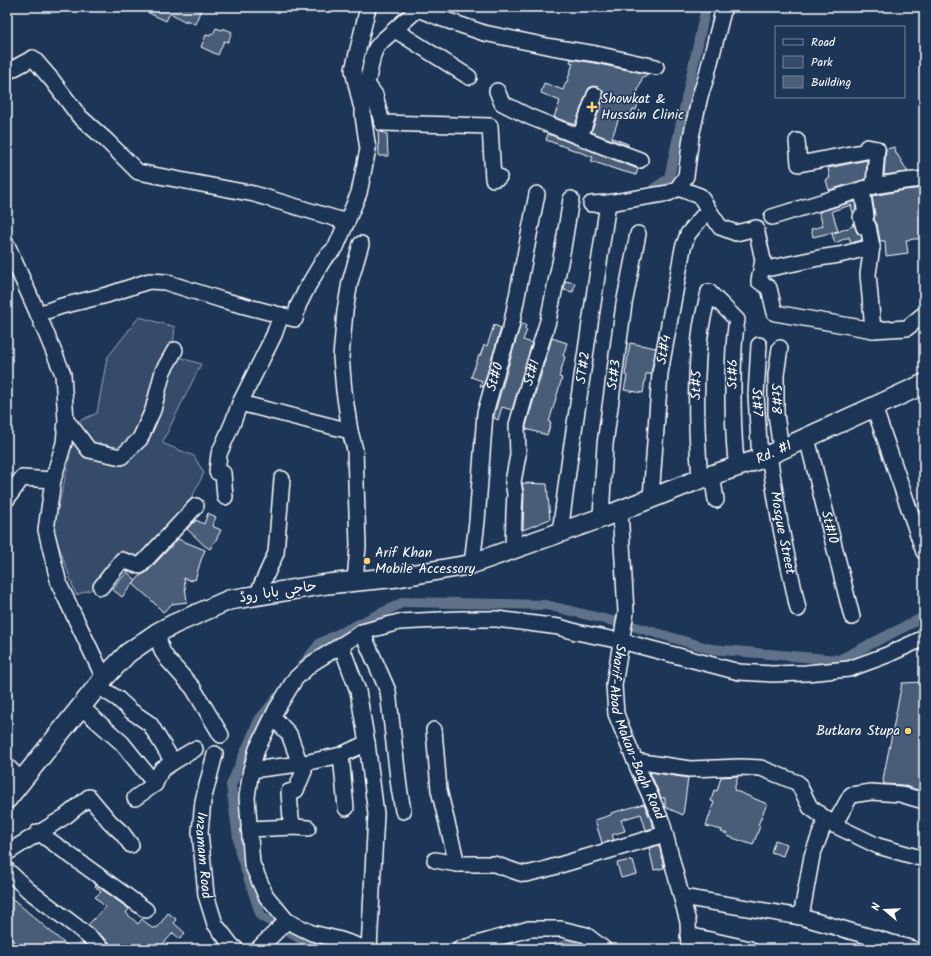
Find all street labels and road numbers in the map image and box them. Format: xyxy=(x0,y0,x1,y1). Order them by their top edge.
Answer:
street label: St#4 xyxy=(651,333,678,366)
street label: ST#2 xyxy=(570,350,597,385)
street label: St#1 xyxy=(517,357,546,388)
street label: St#3 xyxy=(601,358,627,391)
street label: St#6 xyxy=(722,359,744,389)
street label: St#0 xyxy=(481,360,510,394)
street label: St#5 xyxy=(685,368,708,400)
street label: St#8 xyxy=(765,383,787,415)
street label: St#7 xyxy=(745,387,768,417)
street label: Rd. #1 xyxy=(752,435,796,470)
street label: Mosque Street xyxy=(764,490,801,577)
street label: St#10 xyxy=(815,508,844,546)
street label: حاجی بابا روڈ xyxy=(238,575,318,609)
street label: Sharif-Abad Makan-Bagh Road xyxy=(603,642,671,824)
street label: Inzamam Road xyxy=(189,811,218,903)

